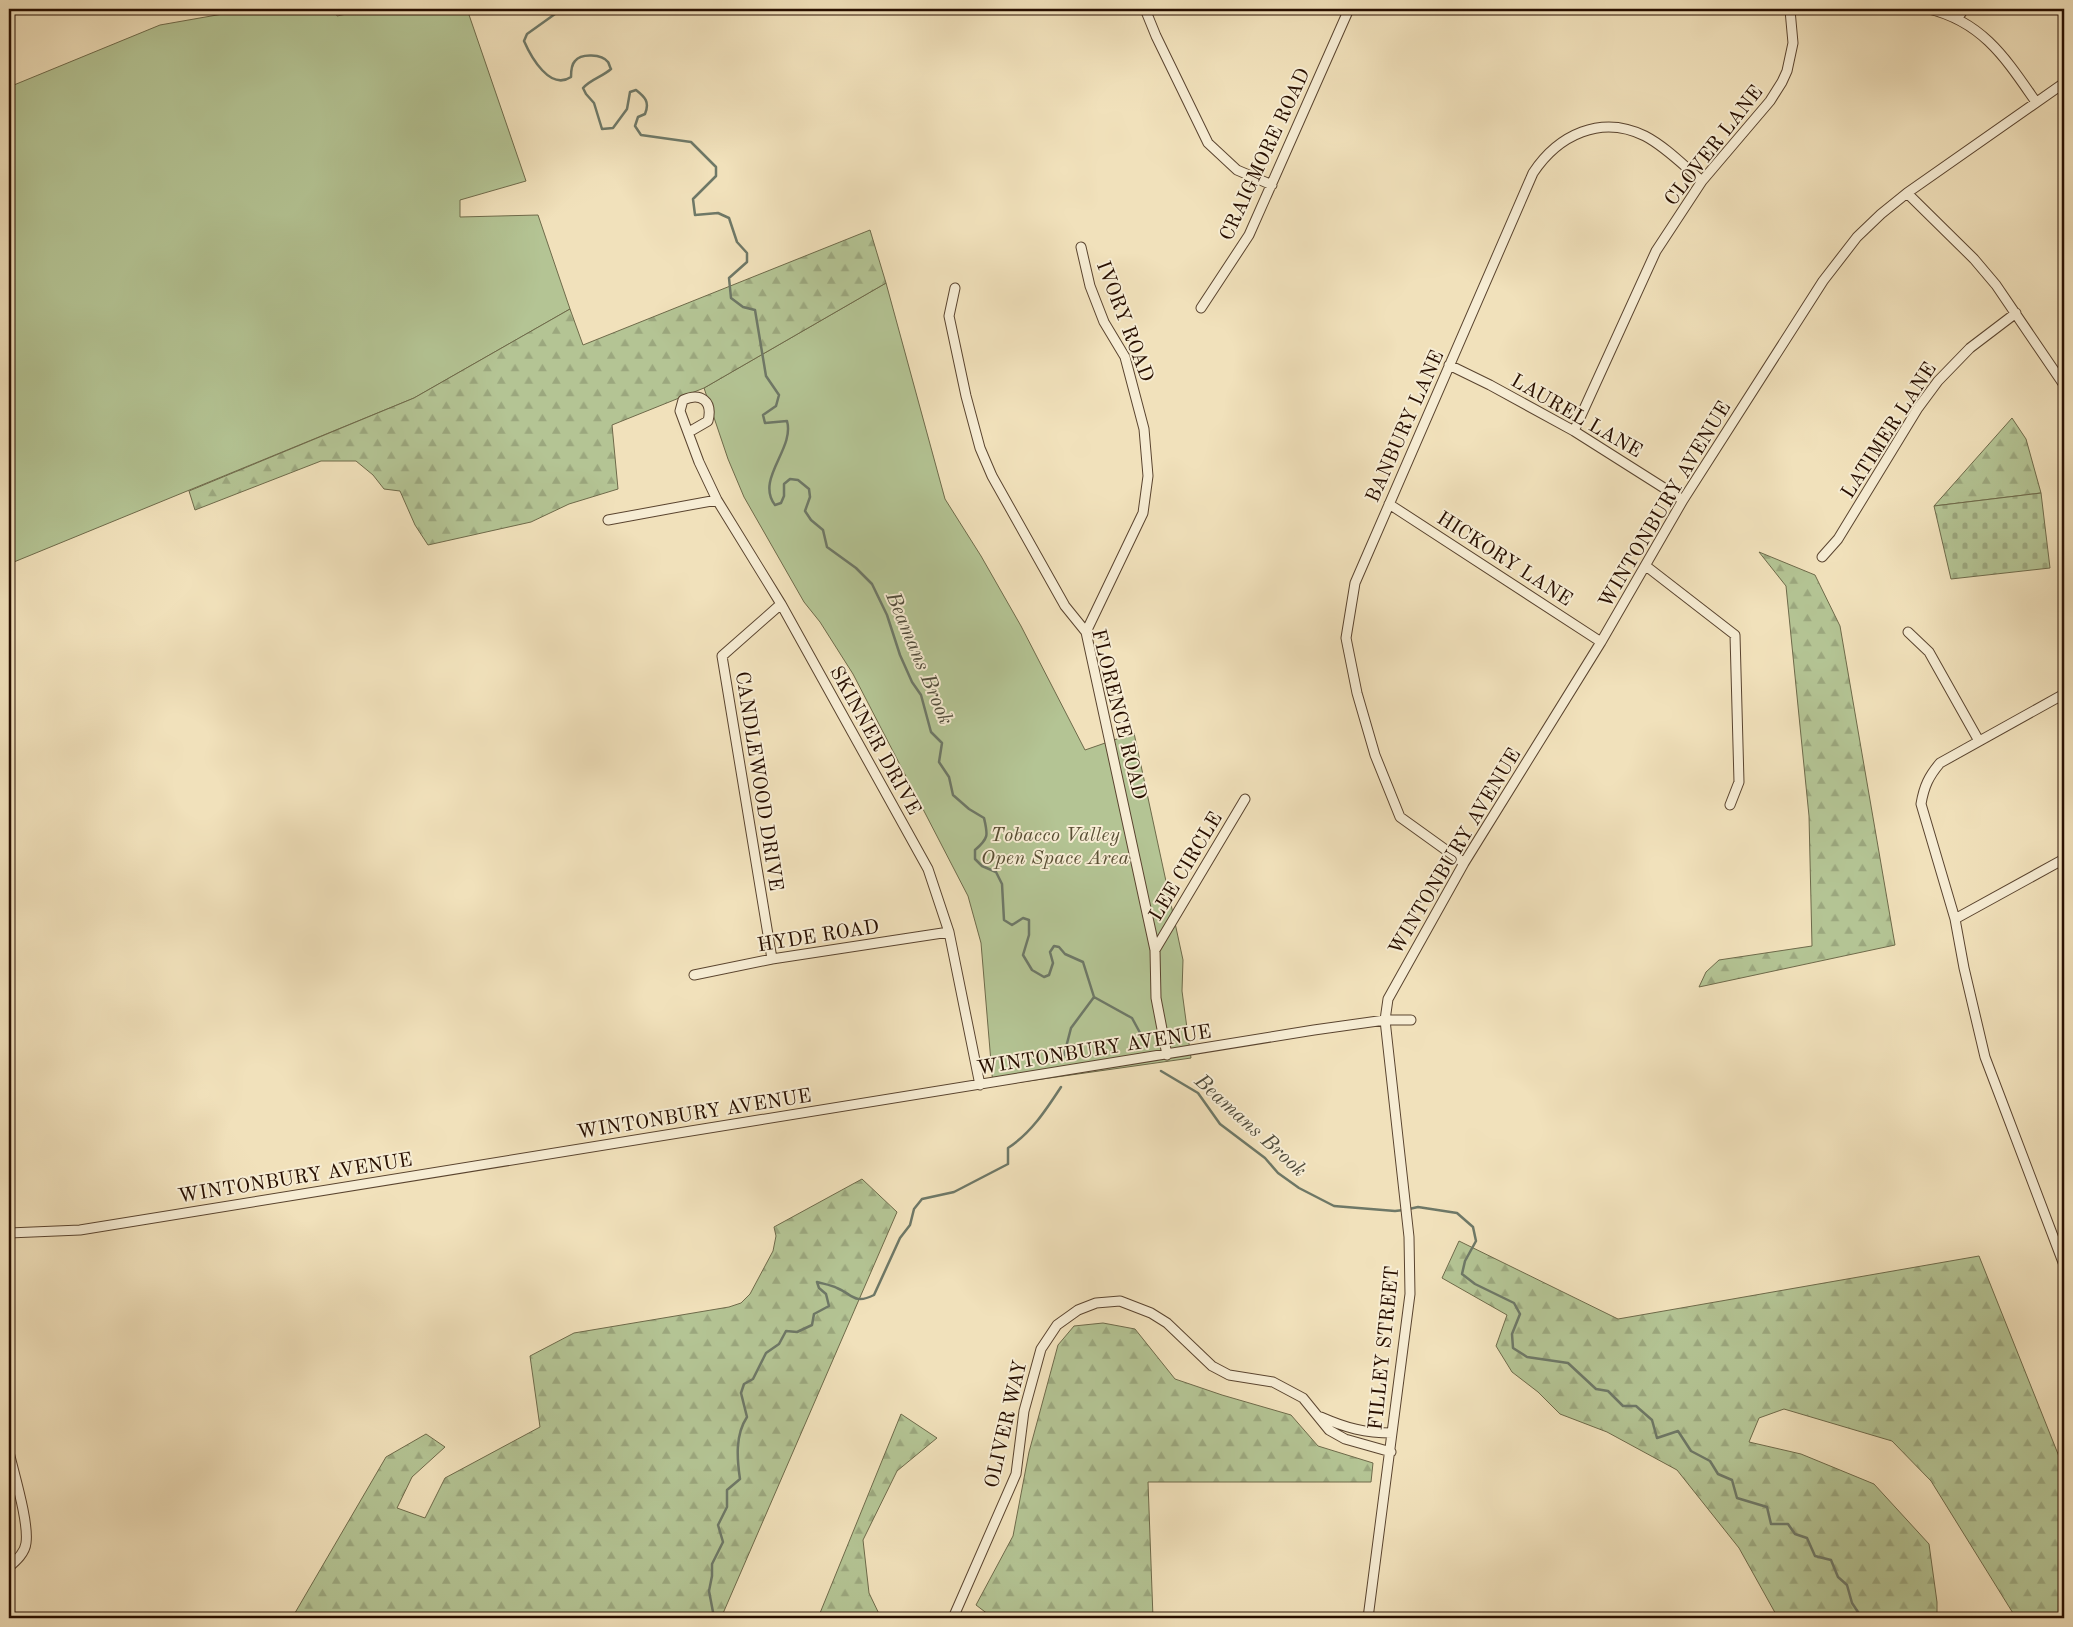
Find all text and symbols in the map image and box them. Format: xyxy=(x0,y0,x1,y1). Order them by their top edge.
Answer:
street label: CRAIGMORE ROAD xyxy=(1217,66,1315,244)
street label: CLOVER LANE xyxy=(1662,82,1767,210)
street label: IVORY ROAD xyxy=(1092,259,1156,385)
street label: BANBURY LANE xyxy=(1363,348,1448,506)
street label: LATIMER LANE xyxy=(1838,360,1941,503)
street label: LAUREL LANE xyxy=(1507,371,1645,462)
street label: WINTONBURY AVENUE xyxy=(1596,398,1735,612)
street label: HICKORY LANE xyxy=(1433,509,1575,611)
water label: Beamans Brook xyxy=(881,588,956,728)
street label: FLORENCE ROAD xyxy=(1087,627,1149,802)
street label: SKINNER DRIVE xyxy=(825,663,923,819)
street label: CANDLEWOOD DRIVE xyxy=(731,670,785,893)
street label: WINTONBURY AVENUE xyxy=(1386,745,1525,959)
street label: LEE CIRCLE xyxy=(1147,809,1227,925)
park label: Tobacco Valley Open Space Area xyxy=(981,826,1130,869)
street label: HYDE ROAD xyxy=(756,917,881,956)
street label: WINTONBURY AVENUE xyxy=(976,1023,1213,1079)
water label: Beamans Brook xyxy=(1189,1070,1310,1182)
street label: WINTONBURY AVENUE xyxy=(576,1087,813,1143)
street label: WINTONBURY AVENUE xyxy=(177,1151,414,1207)
street label: FILLEY STREET xyxy=(1366,1265,1404,1431)
street label: OLIVER WAY xyxy=(983,1358,1031,1490)

